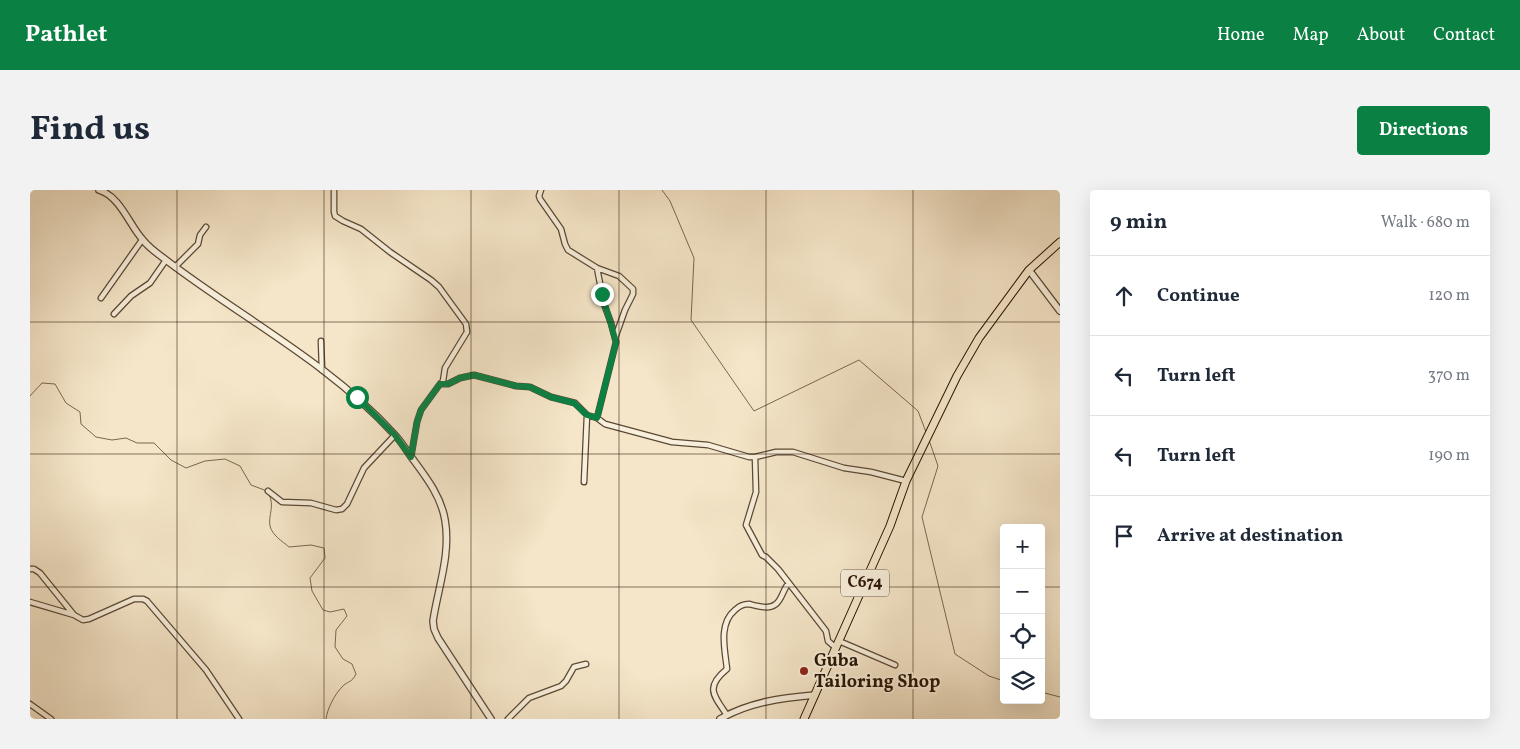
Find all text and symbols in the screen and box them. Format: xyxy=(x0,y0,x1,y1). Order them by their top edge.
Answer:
text: Pathlet xyxy=(25,18,107,52)
text: Home xyxy=(1217,23,1265,48)
text: Map xyxy=(1293,23,1329,48)
text: About xyxy=(1357,23,1405,48)
text: Contact xyxy=(1433,23,1495,48)
text: Find us xyxy=(30,106,150,154)
button: Directions xyxy=(1357,106,1490,155)
text: 9 min xyxy=(1110,208,1167,237)
text: Walk · 680 m xyxy=(1381,212,1470,234)
icon: ahead xyxy=(1110,282,1138,310)
route end xyxy=(591,283,614,306)
text: Continue xyxy=(1157,283,1240,309)
text: 120 m xyxy=(1428,285,1470,307)
icon: left xyxy=(1110,362,1138,390)
text: Turn left xyxy=(1157,363,1236,389)
text: 370 m xyxy=(1428,365,1470,387)
route start xyxy=(346,386,369,409)
icon: left xyxy=(1110,442,1138,470)
text: Turn left xyxy=(1157,443,1236,469)
text: 190 m xyxy=(1428,445,1470,467)
icon: arrive xyxy=(1110,522,1138,550)
text: Arrive at destination xyxy=(1157,523,1343,549)
map controls xyxy=(1000,524,1045,704)
button: + xyxy=(1000,524,1045,569)
road number: C674 xyxy=(841,569,889,596)
button: − xyxy=(1000,569,1045,614)
button: locate xyxy=(1000,614,1045,659)
place label: Guba Tailoring Shop xyxy=(814,649,940,695)
button: layers xyxy=(1000,659,1045,704)
marker: Guba Tailoring Shop xyxy=(798,665,810,677)

